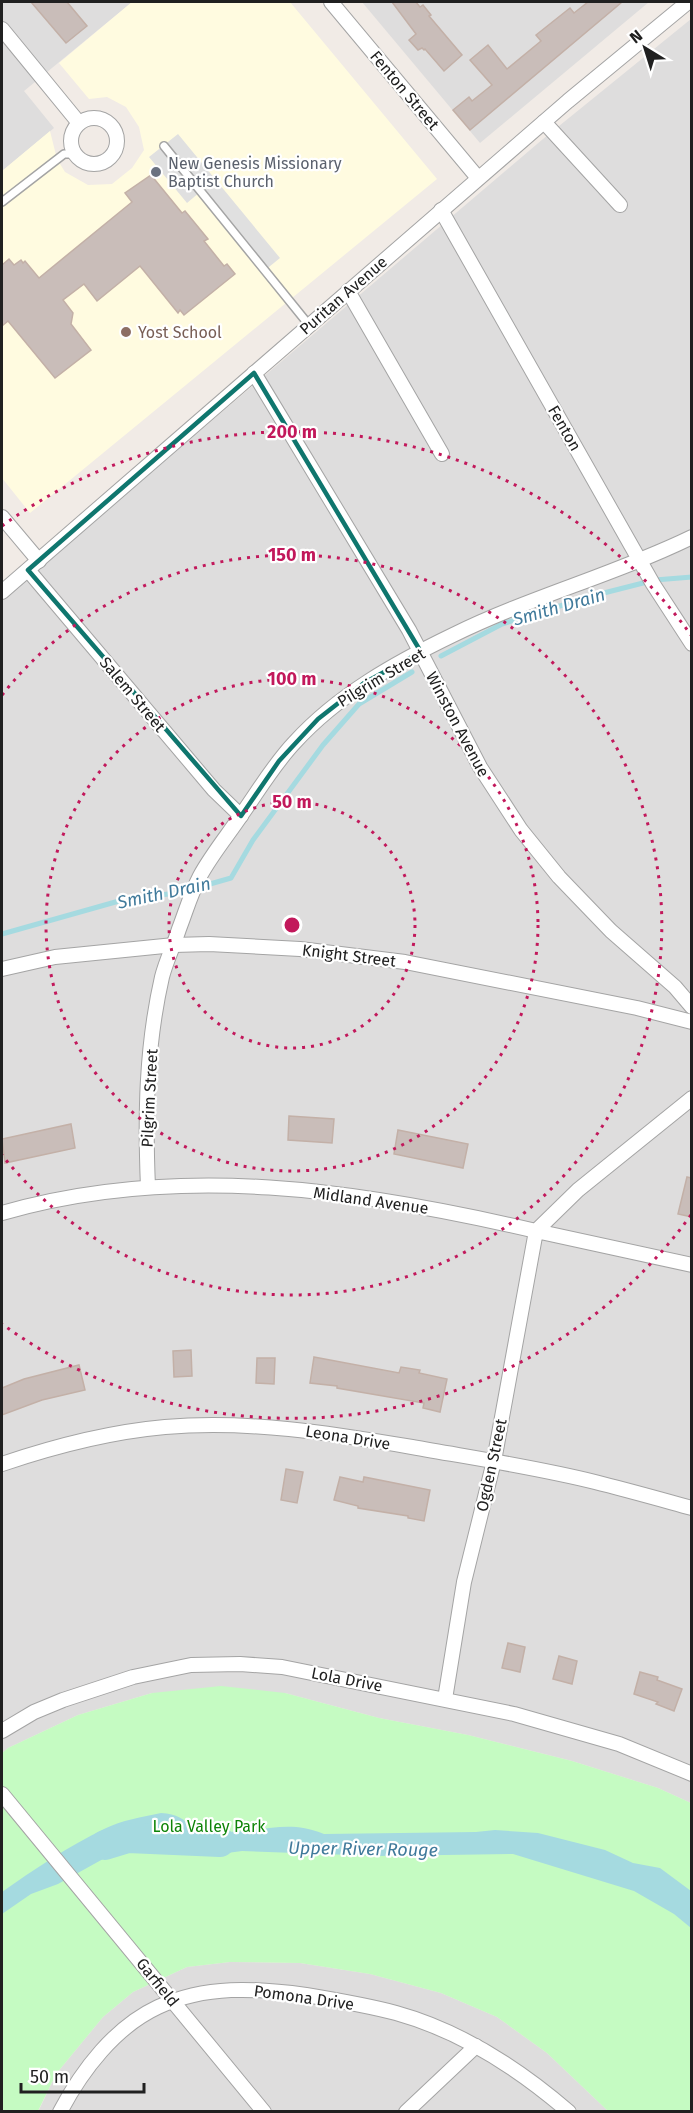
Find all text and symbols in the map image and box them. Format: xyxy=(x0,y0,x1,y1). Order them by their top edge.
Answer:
north arrow xyxy=(615,18,675,78)
text: N xyxy=(626,26,646,47)
street label: Fenton Street xyxy=(366,47,443,134)
place label: New Genesis Missionary Baptist Church xyxy=(168,154,342,191)
marker: New Genesis Missionary Baptist Church xyxy=(149,165,163,179)
street label: Puritan Avenue xyxy=(296,252,391,339)
place label: Yost School xyxy=(138,323,222,342)
marker: Yost School xyxy=(119,325,133,339)
street label: Fenton xyxy=(544,402,585,455)
text: 200 m xyxy=(267,421,317,443)
text: 150 m xyxy=(268,544,316,566)
water label: Smith Drain xyxy=(509,583,608,631)
street label: Pilgrim Street xyxy=(334,644,429,711)
street label: Salem Street xyxy=(96,653,170,736)
text: 100 m xyxy=(268,668,316,690)
street label: Winston Avenue xyxy=(422,668,493,780)
text: 50 m xyxy=(272,791,312,813)
water label: Smith Drain xyxy=(114,872,213,914)
centre of rings xyxy=(282,915,302,935)
street label: Knight Street xyxy=(301,940,397,971)
street label: Pilgrim Street xyxy=(137,1048,162,1148)
street label: Midland Avenue xyxy=(312,1183,430,1218)
street label: Ogden Street xyxy=(472,1417,511,1513)
street label: Leona Drive xyxy=(304,1421,392,1454)
street label: Lola Drive xyxy=(310,1663,384,1696)
park label: Lola Valley Park xyxy=(153,1817,266,1836)
water label: Upper River Rouge xyxy=(288,1837,438,1861)
street label: Garfield xyxy=(132,1954,183,2010)
street label: Pomona Drive xyxy=(253,1981,355,2014)
scale bar xyxy=(21,2056,144,2094)
text: 50 m xyxy=(30,2066,69,2088)

